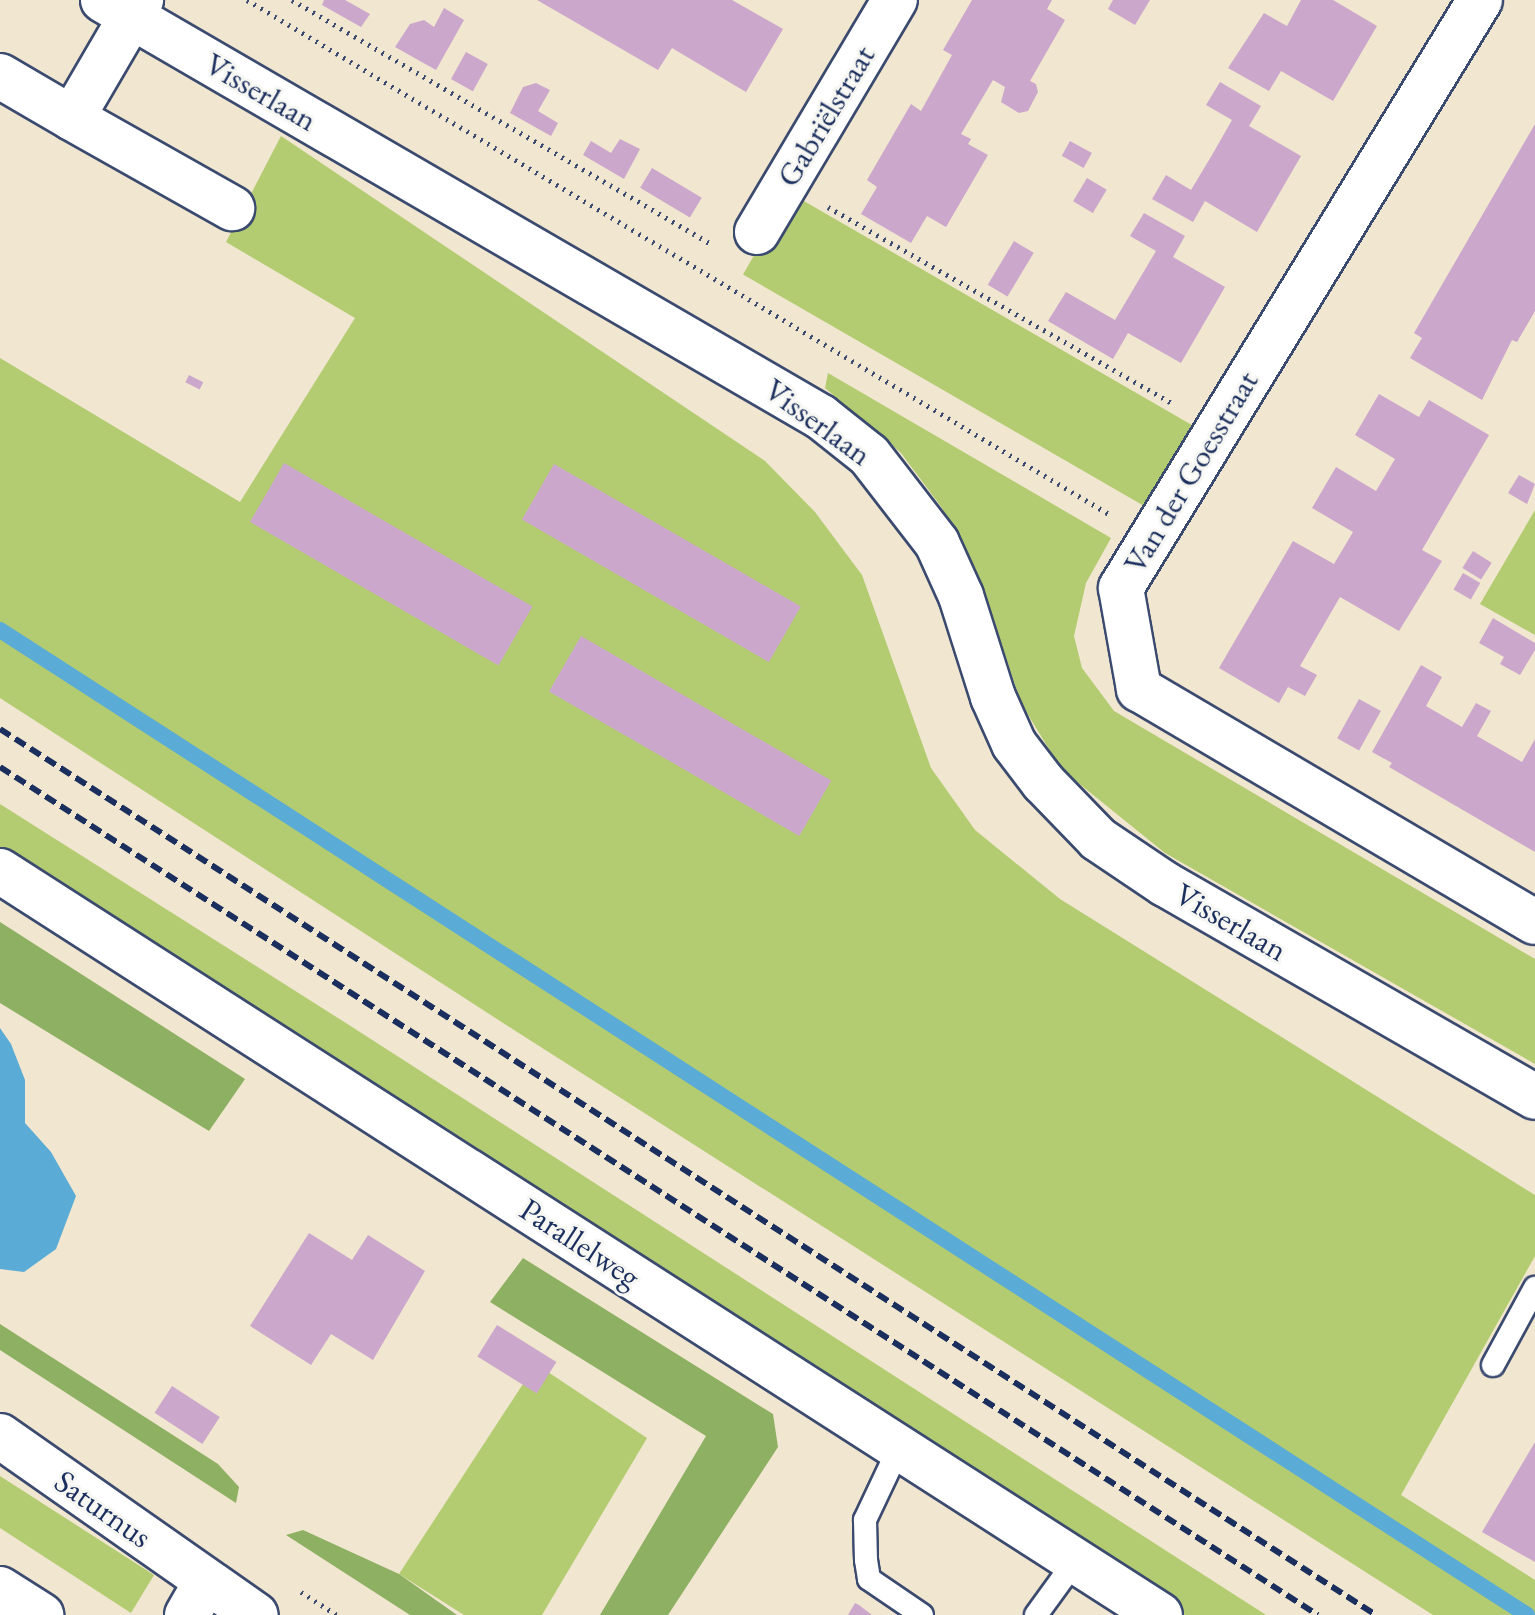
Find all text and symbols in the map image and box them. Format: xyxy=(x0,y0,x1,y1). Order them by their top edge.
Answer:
street label: Gabriëlstraat xyxy=(769,38,883,194)
street label: Visserlaan xyxy=(198,45,324,139)
street label: Van der Goesstraat xyxy=(1116,364,1266,580)
street label: Visserlaan xyxy=(757,370,879,474)
street label: Visserlaan xyxy=(1168,875,1294,969)
street label: Parallelweg xyxy=(513,1190,647,1296)
street label: Saturnus xyxy=(47,1462,159,1556)

